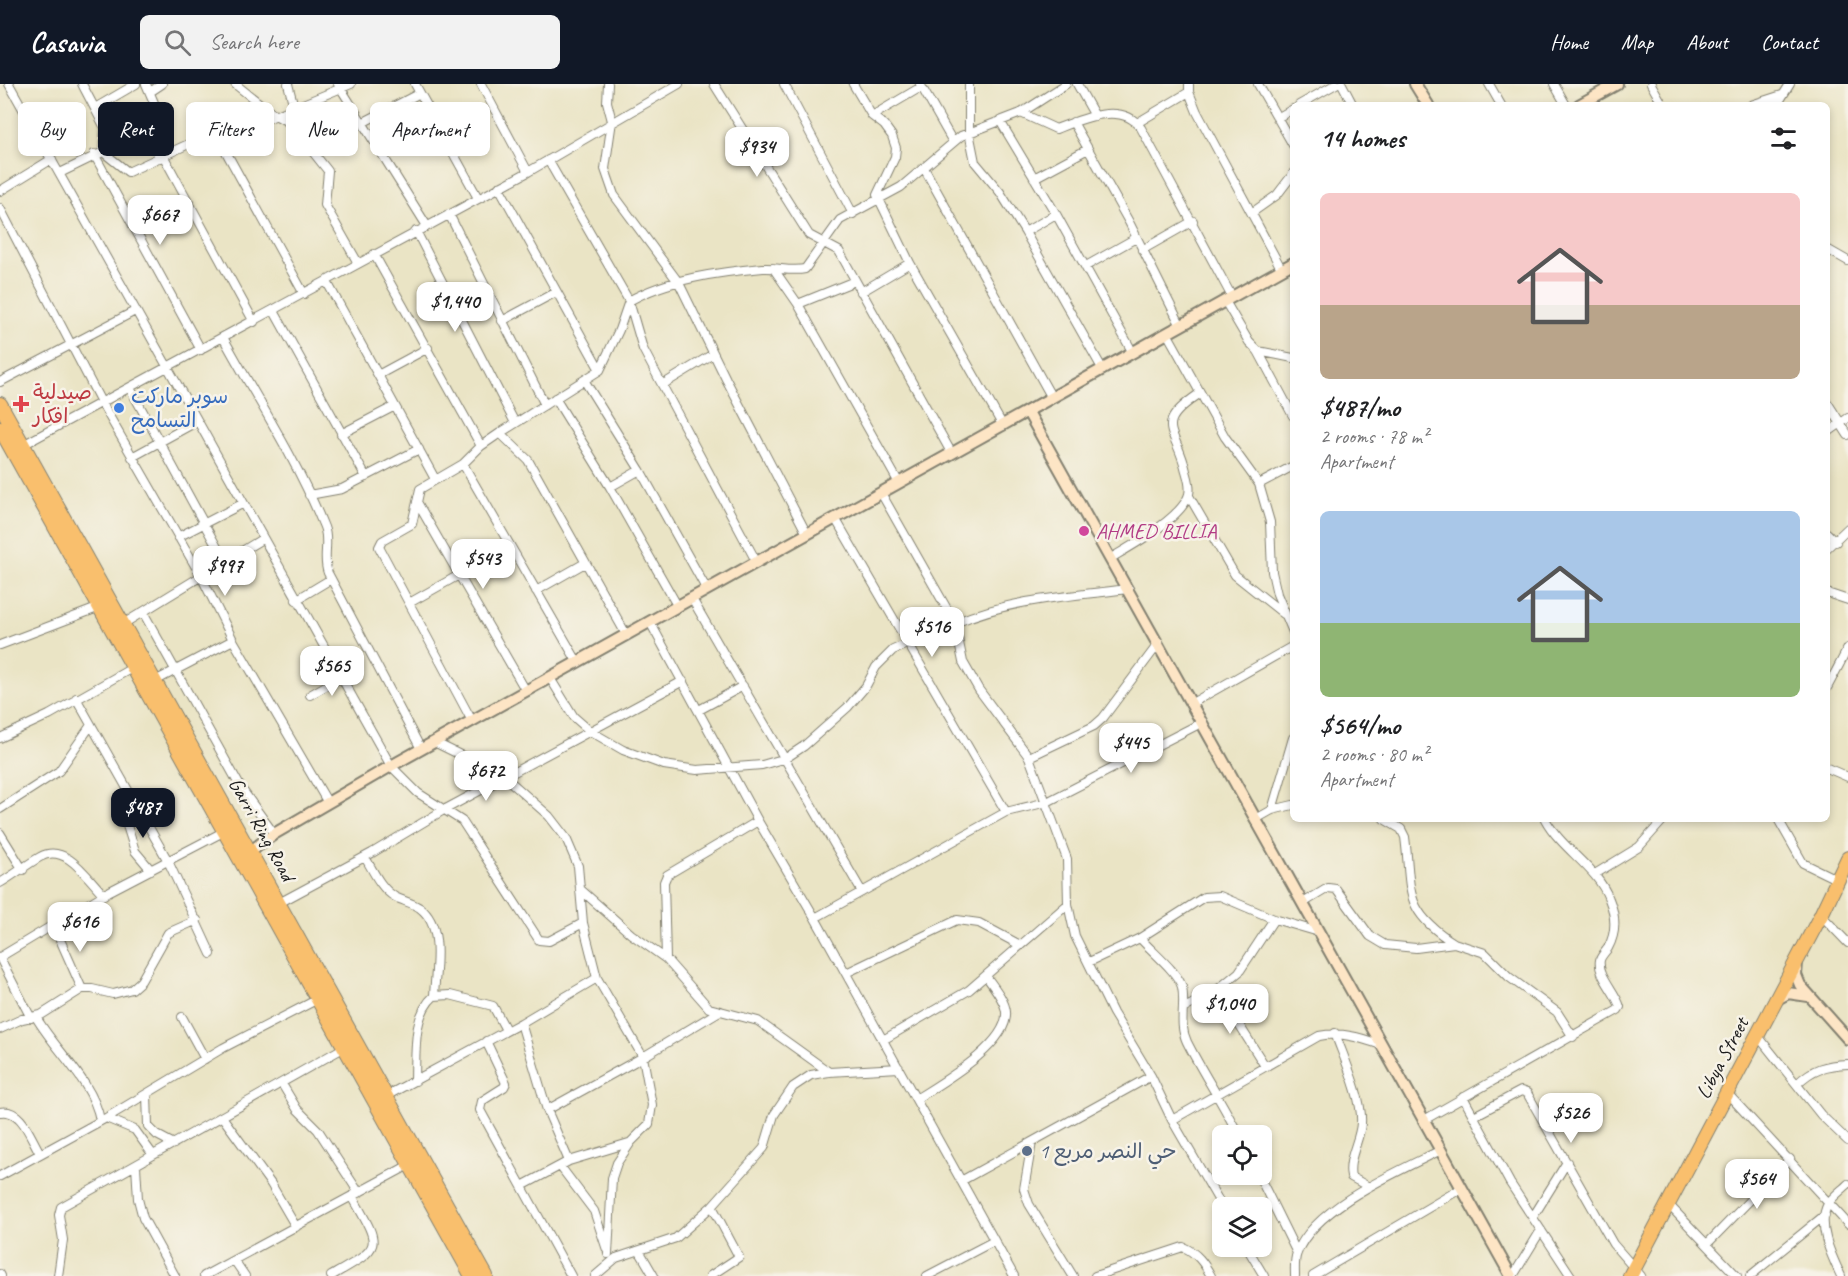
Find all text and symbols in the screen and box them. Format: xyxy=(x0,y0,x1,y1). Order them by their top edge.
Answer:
search box xyxy=(140,15,560,69)
text: Casavia xyxy=(30,25,104,60)
icon: search xyxy=(161,26,194,59)
text: Search here xyxy=(209,28,299,56)
text: Home xyxy=(1550,29,1588,55)
text: Map xyxy=(1621,29,1653,55)
text: About xyxy=(1686,29,1728,55)
text: Contact xyxy=(1761,29,1818,55)
chip: Buy xyxy=(18,102,86,156)
chip: Rent xyxy=(98,102,174,156)
chip: Filters xyxy=(186,102,274,156)
chip: New xyxy=(286,102,358,156)
chip: Apartment xyxy=(370,102,490,156)
text: 14 homes xyxy=(1320,122,1405,155)
icon: filters xyxy=(1767,122,1800,155)
pin: $934 xyxy=(721,127,793,178)
text: $934 xyxy=(739,134,775,159)
pin: $667 xyxy=(124,195,196,246)
text: $667 xyxy=(142,202,178,227)
icon: home xyxy=(1506,232,1614,340)
pin: $1,440 xyxy=(406,282,504,333)
text: $1,440 xyxy=(431,289,479,314)
place label: صيدلية افكار xyxy=(31,379,92,429)
place label: سوبر ماركت التسامح xyxy=(131,383,228,434)
text: $487/mo xyxy=(1320,391,1400,424)
marker: صيدلية افكار xyxy=(14,397,28,411)
marker: سوبر ماركت التسامح xyxy=(112,401,126,415)
text: 2 rooms · 78 m² xyxy=(1320,424,1428,449)
text: Apartment xyxy=(1320,449,1393,474)
place label: AHMED BILLIA xyxy=(1096,518,1217,544)
marker: AHMED BILLIA xyxy=(1077,524,1091,538)
pin: $543 xyxy=(447,539,519,590)
pin: $997 xyxy=(189,546,261,597)
text: $543 xyxy=(465,546,501,571)
icon: home xyxy=(1506,550,1614,658)
text: $997 xyxy=(207,553,243,578)
pin: $516 xyxy=(896,607,968,658)
text: $516 xyxy=(914,614,950,639)
pin: $565 xyxy=(296,646,368,697)
text: $565 xyxy=(314,653,350,678)
text: $564/mo xyxy=(1320,709,1400,742)
pin: $445 xyxy=(1095,723,1167,774)
text: $445 xyxy=(1113,730,1149,755)
text: 2 rooms · 80 m² xyxy=(1320,742,1428,767)
pin: $672 xyxy=(450,751,522,802)
text: $672 xyxy=(468,758,504,783)
text: Apartment xyxy=(1320,767,1393,792)
street label: Garri Ring Road xyxy=(223,773,303,889)
pin: $487 xyxy=(107,788,179,839)
text: $487 xyxy=(125,795,161,820)
pin: $616 xyxy=(44,902,116,953)
text: $616 xyxy=(62,909,98,934)
pin: $1,040 xyxy=(1181,984,1279,1035)
text: $1,040 xyxy=(1206,991,1254,1016)
street label: Libya Street xyxy=(1690,1011,1755,1103)
pin: $526 xyxy=(1535,1093,1607,1144)
text: $526 xyxy=(1553,1100,1589,1125)
map controls xyxy=(1212,1125,1272,1257)
button: locate xyxy=(1212,1125,1272,1185)
place label: حي النصر مربع 1 xyxy=(1039,1138,1177,1170)
marker: حي النصر مربع 1 xyxy=(1020,1144,1034,1158)
pin: $564 xyxy=(1721,1159,1793,1210)
text: $564 xyxy=(1739,1166,1775,1191)
button: layers xyxy=(1212,1197,1272,1257)

